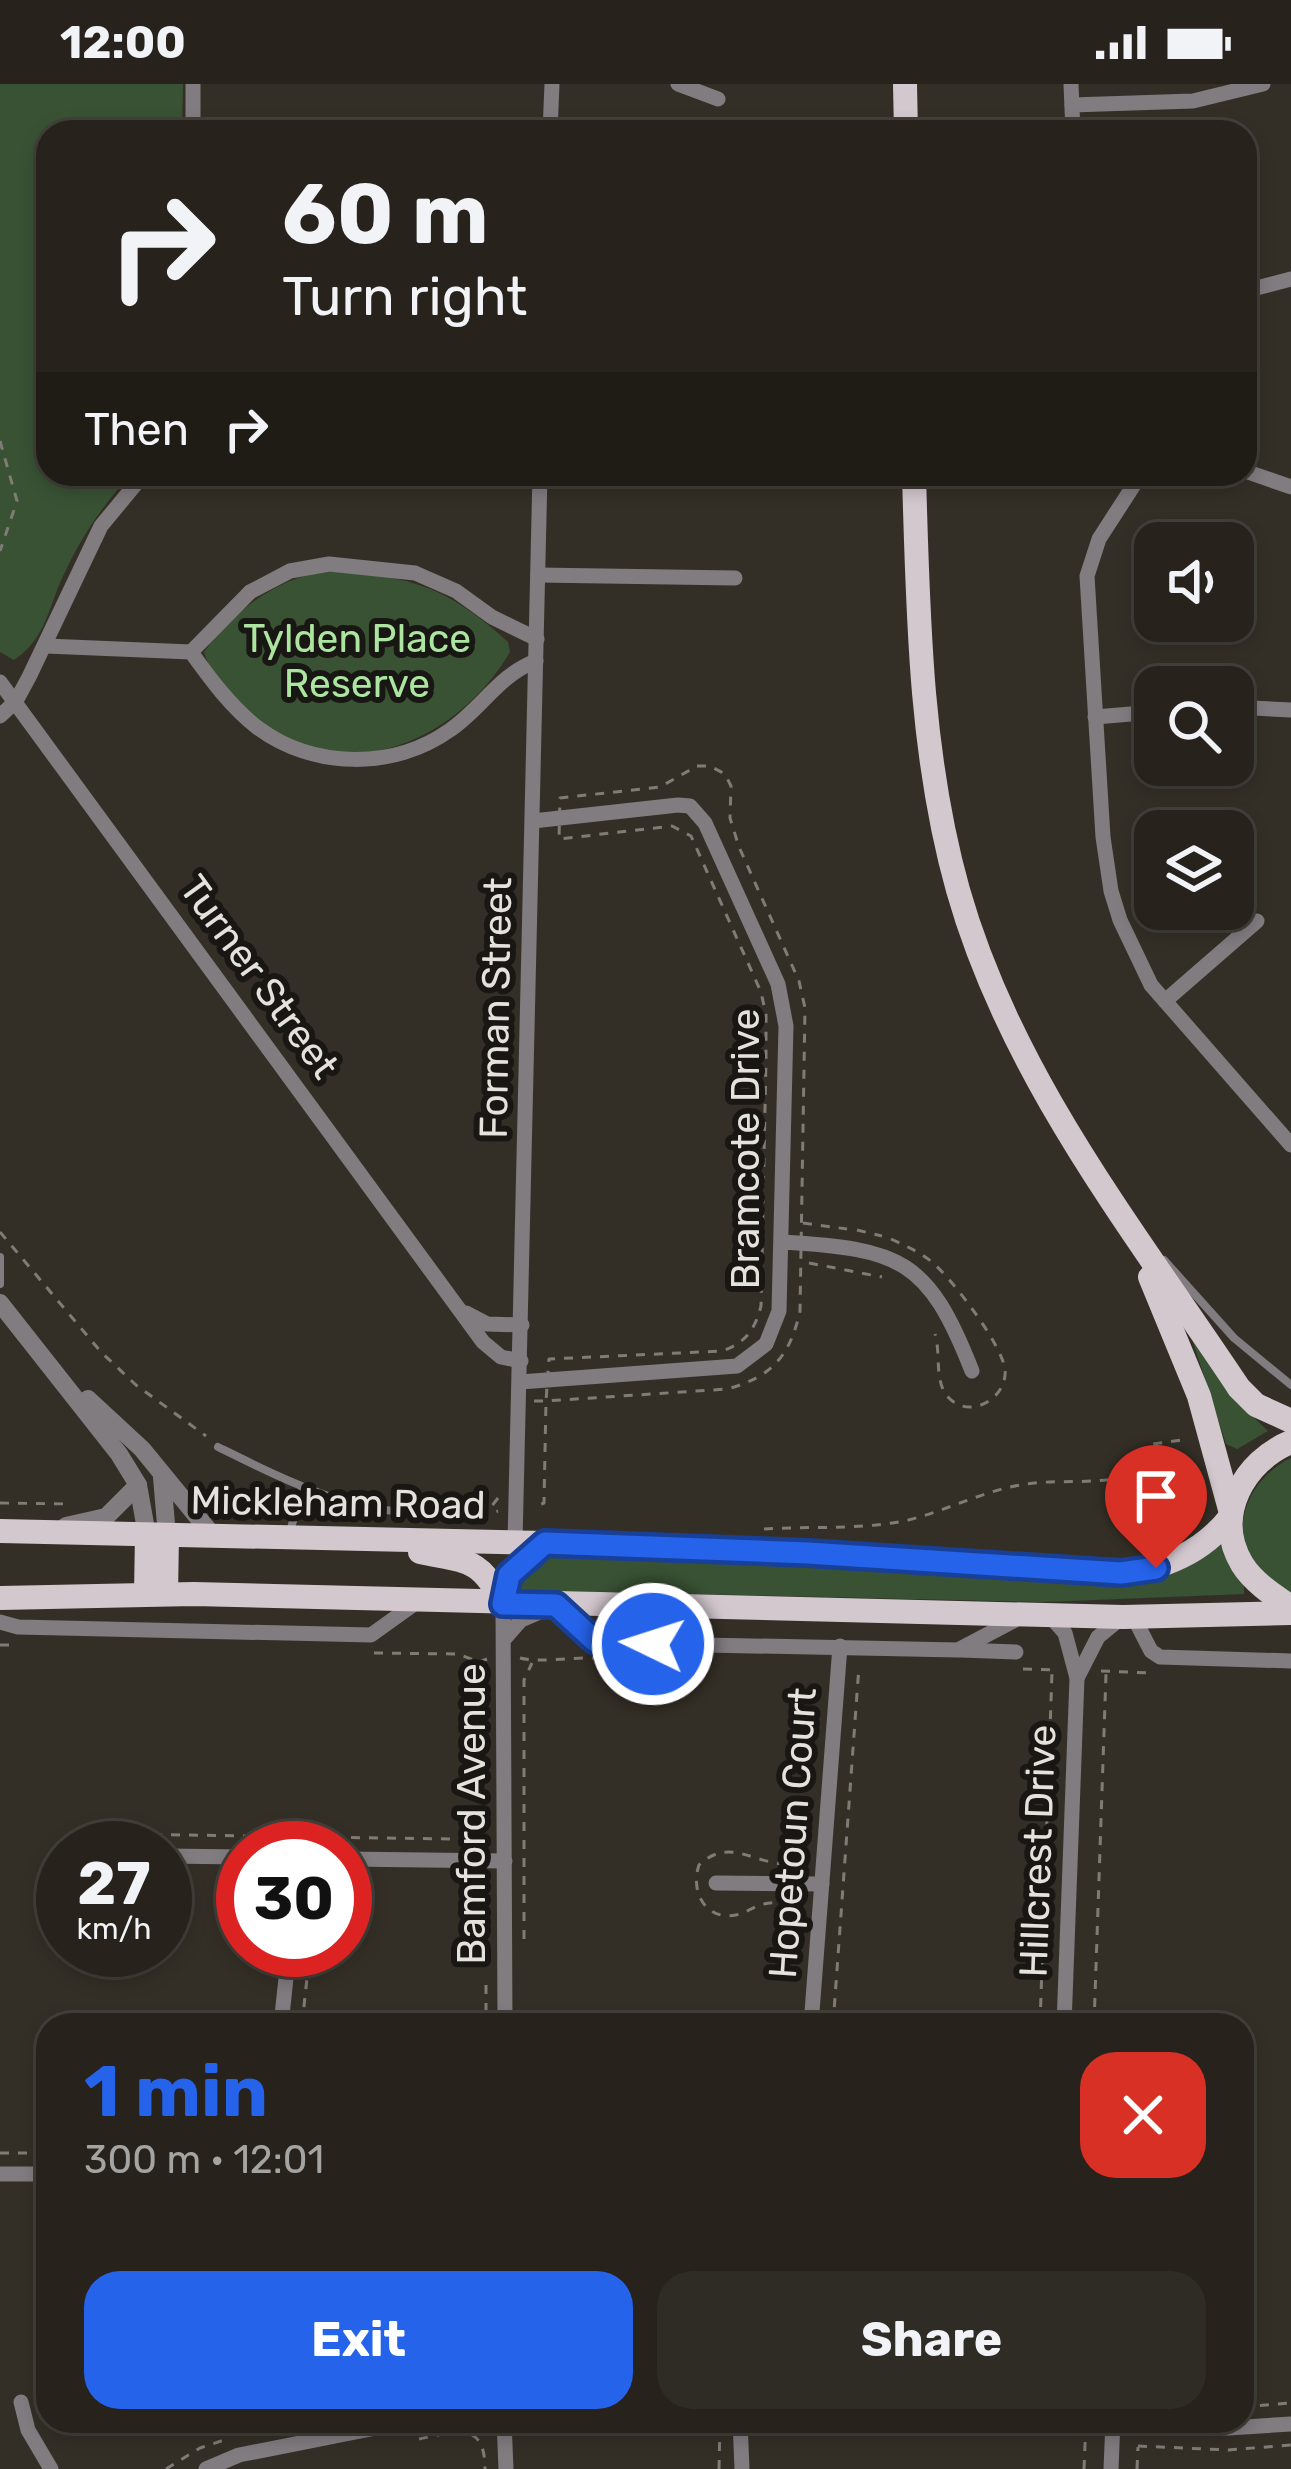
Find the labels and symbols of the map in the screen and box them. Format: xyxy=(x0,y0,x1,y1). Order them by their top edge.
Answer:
park label: Tylden Place Reserve xyxy=(243,616,471,707)
street label: Turner Street xyxy=(170,867,348,1087)
street label: Forman Street xyxy=(471,877,521,1139)
street label: Bramcote Drive xyxy=(723,1009,769,1289)
pin xyxy=(1105,1445,1207,1568)
street label: Mickleham Road xyxy=(190,1477,486,1529)
position arrow xyxy=(590,1581,716,1707)
street label: Bamford Avenue xyxy=(449,1663,495,1965)
street label: Hopetoun Court xyxy=(760,1686,826,1980)
street label: Hillcrest Drive xyxy=(1011,1724,1065,1978)
speed limit sign: 30 xyxy=(216,1821,372,1977)

